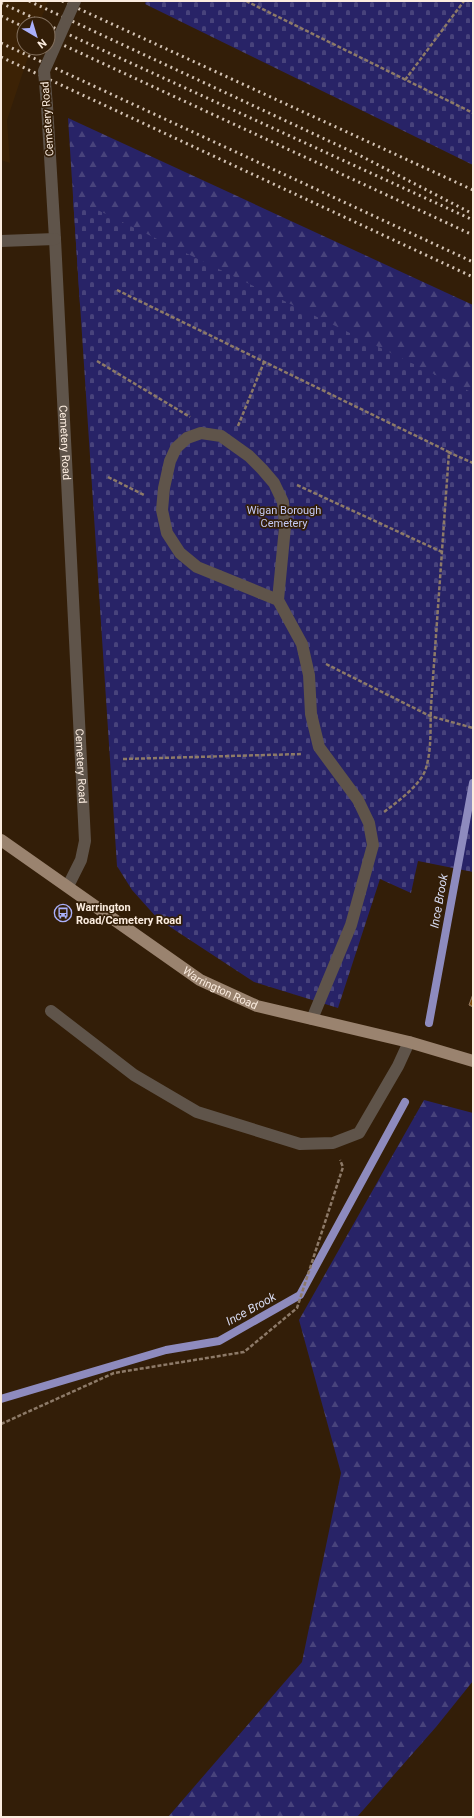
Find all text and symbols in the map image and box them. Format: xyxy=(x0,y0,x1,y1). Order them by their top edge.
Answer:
north arrow xyxy=(16,16,56,56)
text: N xyxy=(35,36,49,51)
street label: Cemetery Road xyxy=(38,81,57,157)
street label: Cemetery Road xyxy=(56,405,73,480)
park label: Wigan Borough Cemetery xyxy=(247,504,321,530)
street label: Cemetery Road xyxy=(72,728,89,804)
water label: Ince Brook xyxy=(427,872,451,929)
place label: Warrington Road/Cemetery Road xyxy=(76,901,181,927)
bus stop icon: Warrington Road/Cemetery Road xyxy=(53,903,73,923)
street label: Warrington Road xyxy=(180,964,259,1012)
water label: Ince Brook xyxy=(224,1289,279,1328)

